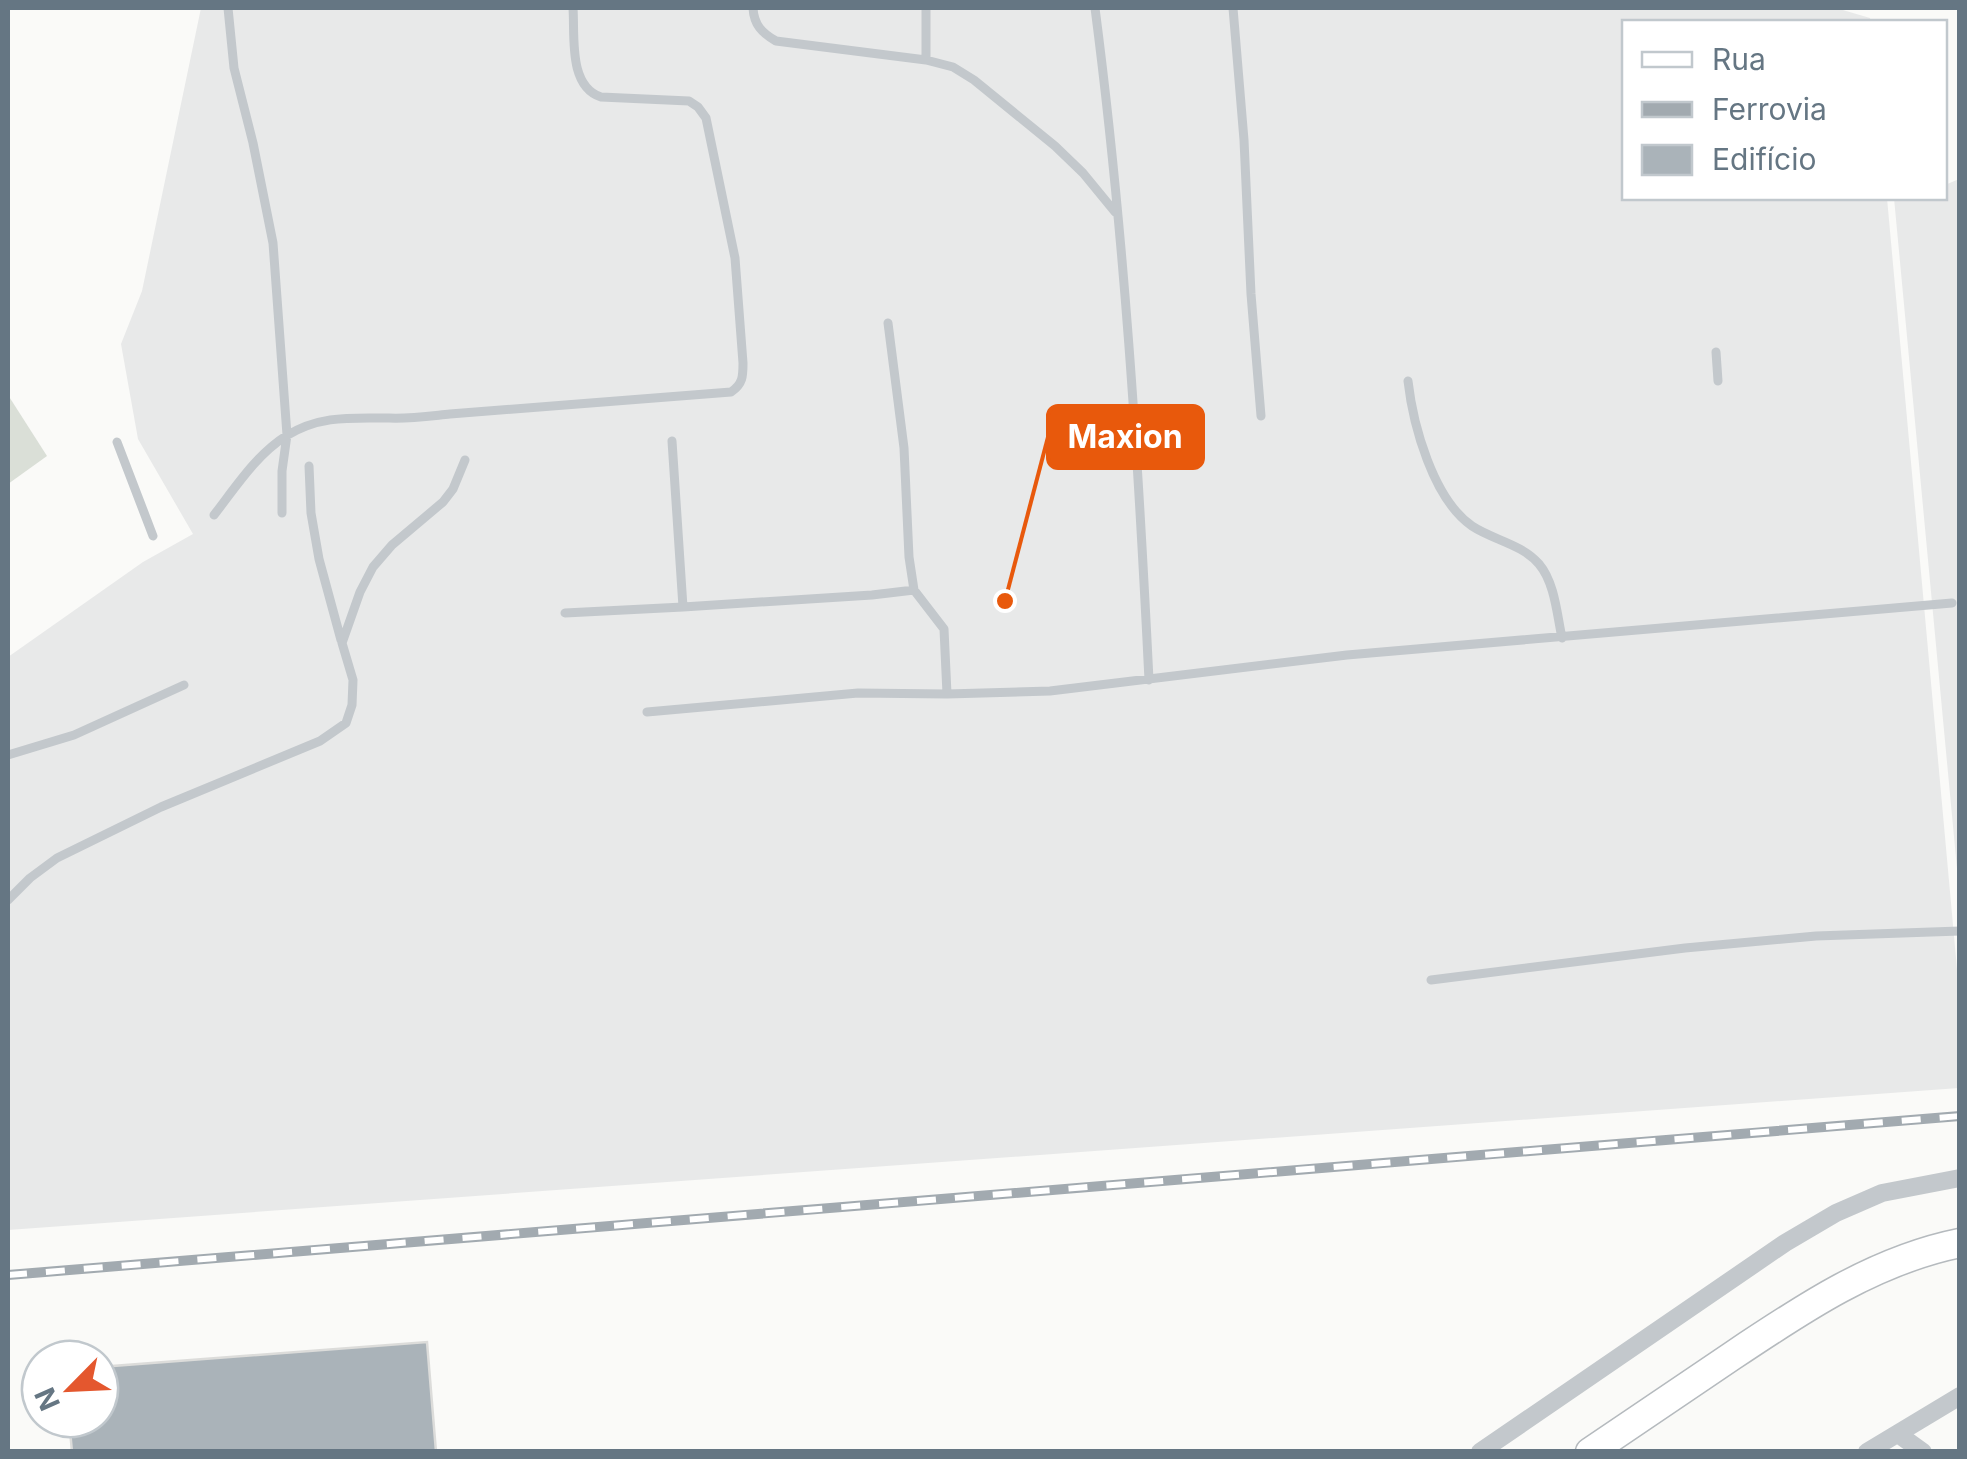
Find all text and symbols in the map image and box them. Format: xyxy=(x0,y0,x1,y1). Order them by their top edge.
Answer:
legend xyxy=(1622,20,1947,200)
text: Rua xyxy=(1712,41,1766,77)
text: Ferrovia xyxy=(1712,91,1827,127)
text: Edifício xyxy=(1712,141,1816,177)
callout: Maxion xyxy=(1048,406,1203,468)
text: Maxion xyxy=(1067,417,1183,456)
north arrow xyxy=(20,1339,120,1439)
text: N xyxy=(27,1383,67,1416)

